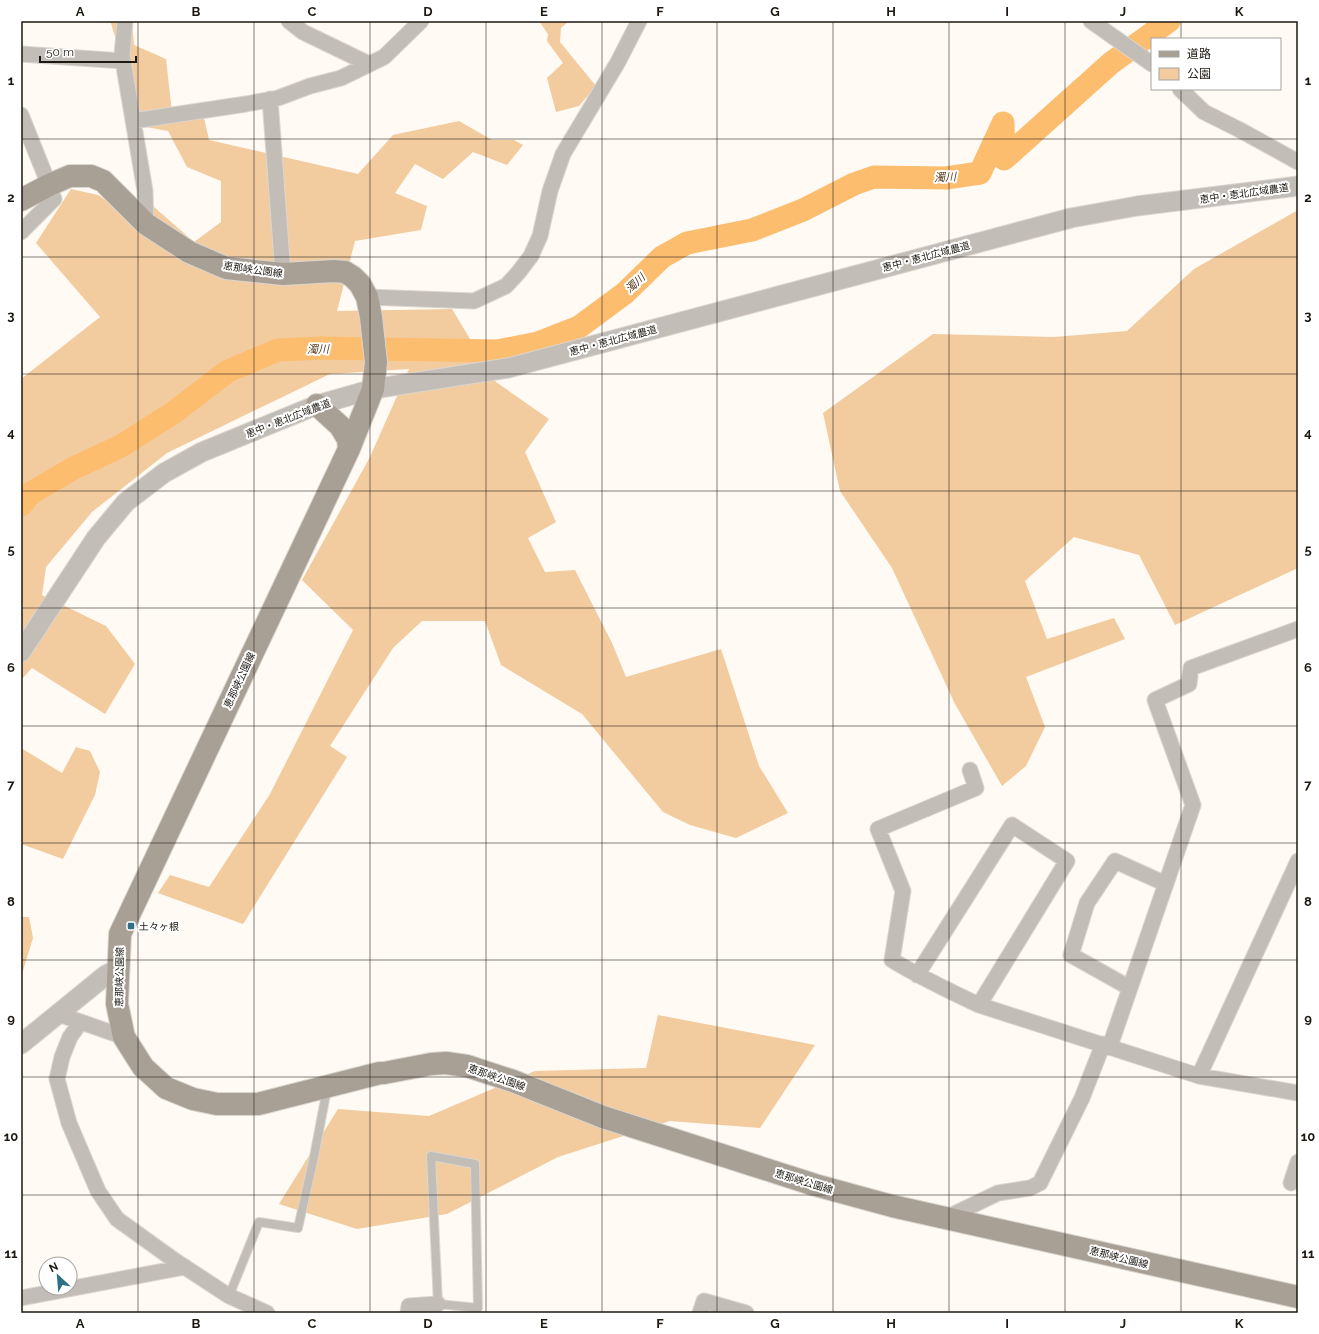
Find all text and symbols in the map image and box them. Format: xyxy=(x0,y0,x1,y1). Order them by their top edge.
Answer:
text: A xyxy=(76,4,85,19)
text: B xyxy=(192,4,201,19)
text: C xyxy=(308,4,317,19)
text: D xyxy=(423,4,433,19)
text: E xyxy=(540,4,548,19)
text: F xyxy=(656,4,664,19)
text: G xyxy=(770,4,780,19)
text: H xyxy=(886,4,896,19)
text: I xyxy=(1005,4,1009,19)
text: J xyxy=(1120,4,1126,19)
text: K xyxy=(1235,4,1244,19)
scale bar xyxy=(40,38,136,64)
legend xyxy=(1151,38,1281,90)
text: 50 m xyxy=(46,45,74,59)
text: 道路 xyxy=(1187,47,1211,61)
text: 公園 xyxy=(1187,67,1211,81)
text: 1 xyxy=(8,73,15,88)
text: 1 xyxy=(1305,73,1312,88)
water label: 濁川 xyxy=(934,170,957,185)
street label: 恵中・恵北広域農道 xyxy=(1199,182,1289,205)
text: 2 xyxy=(7,190,15,205)
text: 2 xyxy=(1304,190,1312,205)
street label: 恵中・恵北広域農道 xyxy=(881,240,971,273)
street label: 恵那峡公園線 xyxy=(222,260,283,279)
water label: 濁川 xyxy=(623,270,649,296)
text: 3 xyxy=(7,308,15,323)
text: 3 xyxy=(1304,308,1312,323)
street label: 恵中・恵北広域農道 xyxy=(568,324,658,357)
water label: 濁川 xyxy=(307,343,330,356)
street label: 恵中・恵北広域農道 xyxy=(244,397,332,440)
text: 4 xyxy=(7,425,15,440)
text: 4 xyxy=(1304,425,1312,440)
text: 5 xyxy=(7,542,15,557)
text: 5 xyxy=(1304,542,1312,557)
street label: 恵那峡公園線 xyxy=(222,651,257,710)
text: 6 xyxy=(7,660,15,675)
text: 6 xyxy=(1304,660,1312,675)
text: 7 xyxy=(7,777,15,792)
text: 7 xyxy=(1304,777,1312,792)
text: 8 xyxy=(7,894,15,909)
text: 8 xyxy=(1304,894,1312,909)
marker: 土々ヶ根 xyxy=(126,921,136,931)
place label: 土々ヶ根 xyxy=(139,921,179,932)
street label: 恵那峡公園線 xyxy=(113,947,126,1007)
text: 9 xyxy=(7,1011,15,1026)
text: 9 xyxy=(1304,1011,1312,1026)
street label: 恵那峡公園線 xyxy=(467,1063,527,1092)
text: 10 xyxy=(4,1129,18,1144)
text: 10 xyxy=(1301,1129,1315,1144)
street label: 恵那峡公園線 xyxy=(774,1167,834,1196)
street label: 恵那峡公園線 xyxy=(1088,1245,1149,1270)
text: 11 xyxy=(5,1246,18,1261)
text: 11 xyxy=(1302,1246,1315,1261)
north arrow xyxy=(38,1256,78,1296)
text: N xyxy=(47,1260,60,1275)
text: A xyxy=(76,1316,85,1331)
text: B xyxy=(192,1316,201,1331)
text: C xyxy=(308,1316,317,1331)
text: D xyxy=(423,1316,433,1331)
text: E xyxy=(540,1316,548,1331)
text: F xyxy=(656,1316,664,1331)
text: G xyxy=(770,1316,780,1331)
text: H xyxy=(886,1316,896,1331)
text: I xyxy=(1005,1316,1009,1331)
text: J xyxy=(1120,1316,1126,1331)
text: K xyxy=(1235,1316,1244,1331)

